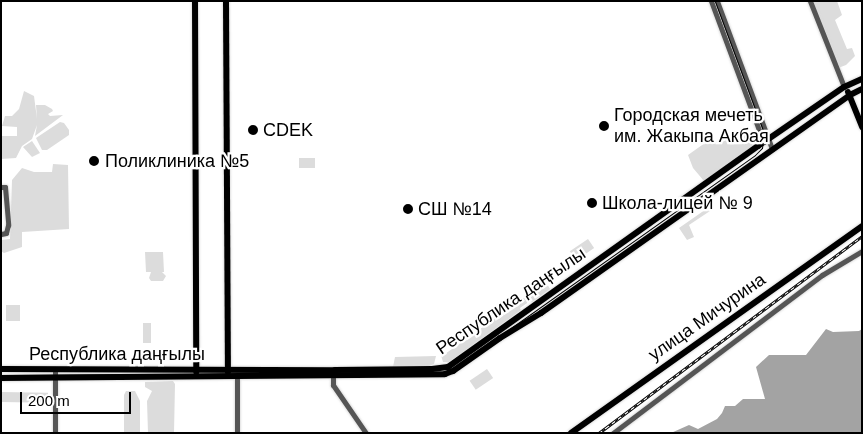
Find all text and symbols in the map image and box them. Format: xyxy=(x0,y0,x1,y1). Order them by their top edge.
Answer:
place label: Городская мечеть им. Жакыпа Акбая xyxy=(614,105,769,148)
place label: CDEK xyxy=(263,119,313,141)
marker: Городская мечеть им. Жакыпа Акбая xyxy=(598,120,610,132)
marker: CDEK xyxy=(247,124,259,136)
place label: Поликлиника №5 xyxy=(105,150,249,172)
marker: Поликлиника №5 xyxy=(87,154,101,168)
place label: Школа-лицей № 9 xyxy=(602,192,753,214)
marker: Школа-лицей № 9 xyxy=(586,197,598,209)
place label: СШ №14 xyxy=(418,198,492,220)
marker: СШ №14 xyxy=(402,203,414,215)
street label: Республика даңғылы xyxy=(432,243,590,359)
street label: улица Мичурина xyxy=(644,269,770,365)
street label: Республика даңғылы xyxy=(29,343,205,365)
scale bar xyxy=(22,382,134,414)
text: 200 m xyxy=(28,392,70,409)

